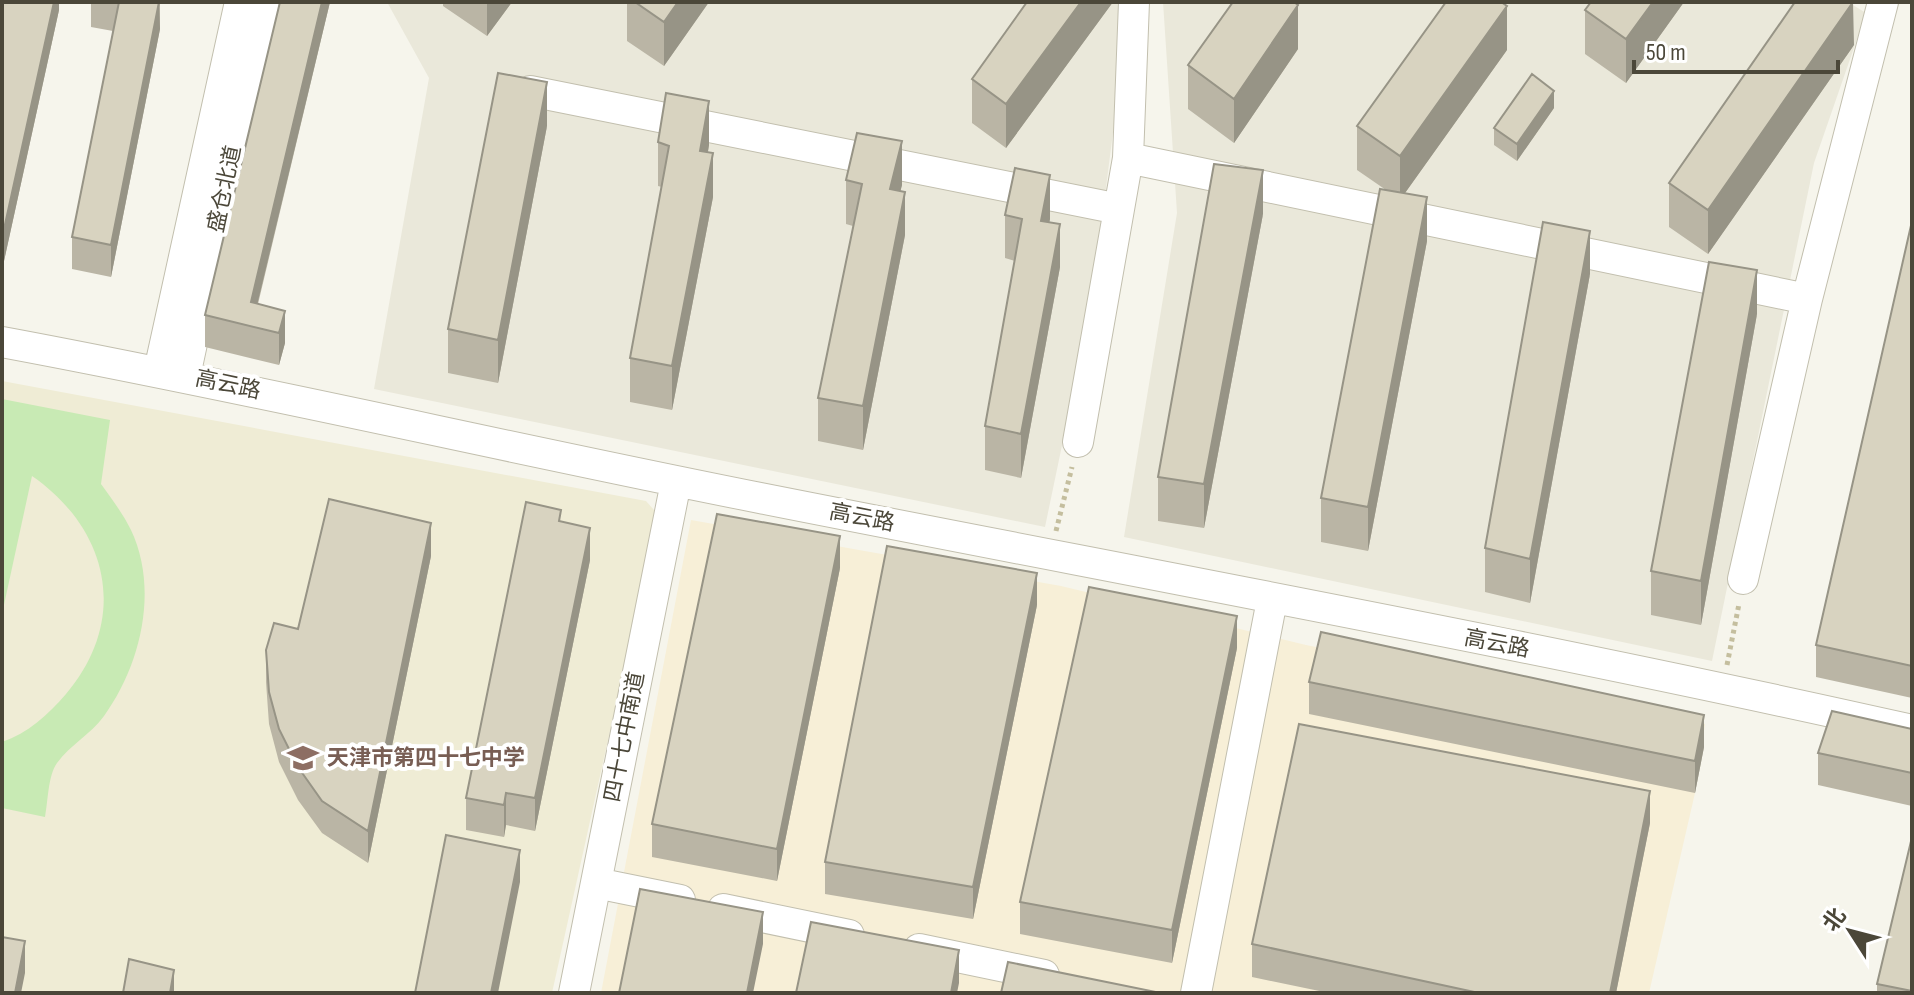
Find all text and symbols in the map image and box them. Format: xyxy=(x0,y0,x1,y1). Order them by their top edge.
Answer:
scale bar xyxy=(1634,24,1838,74)
text: 50 m xyxy=(1646,38,1686,67)
street label: 盛仓北道 xyxy=(203,143,247,235)
street label: 高云路 xyxy=(193,365,263,405)
street label: 高云路 xyxy=(827,498,897,538)
street label: 高云路 xyxy=(1462,624,1532,664)
street label: 四十七中南道 xyxy=(599,670,651,804)
school or university icon: 天津市第四十七中学 xyxy=(286,741,320,775)
place label: 天津市第四十七中学 xyxy=(327,745,525,772)
north arrow xyxy=(1810,891,1890,971)
text: 北 xyxy=(1818,903,1852,937)

